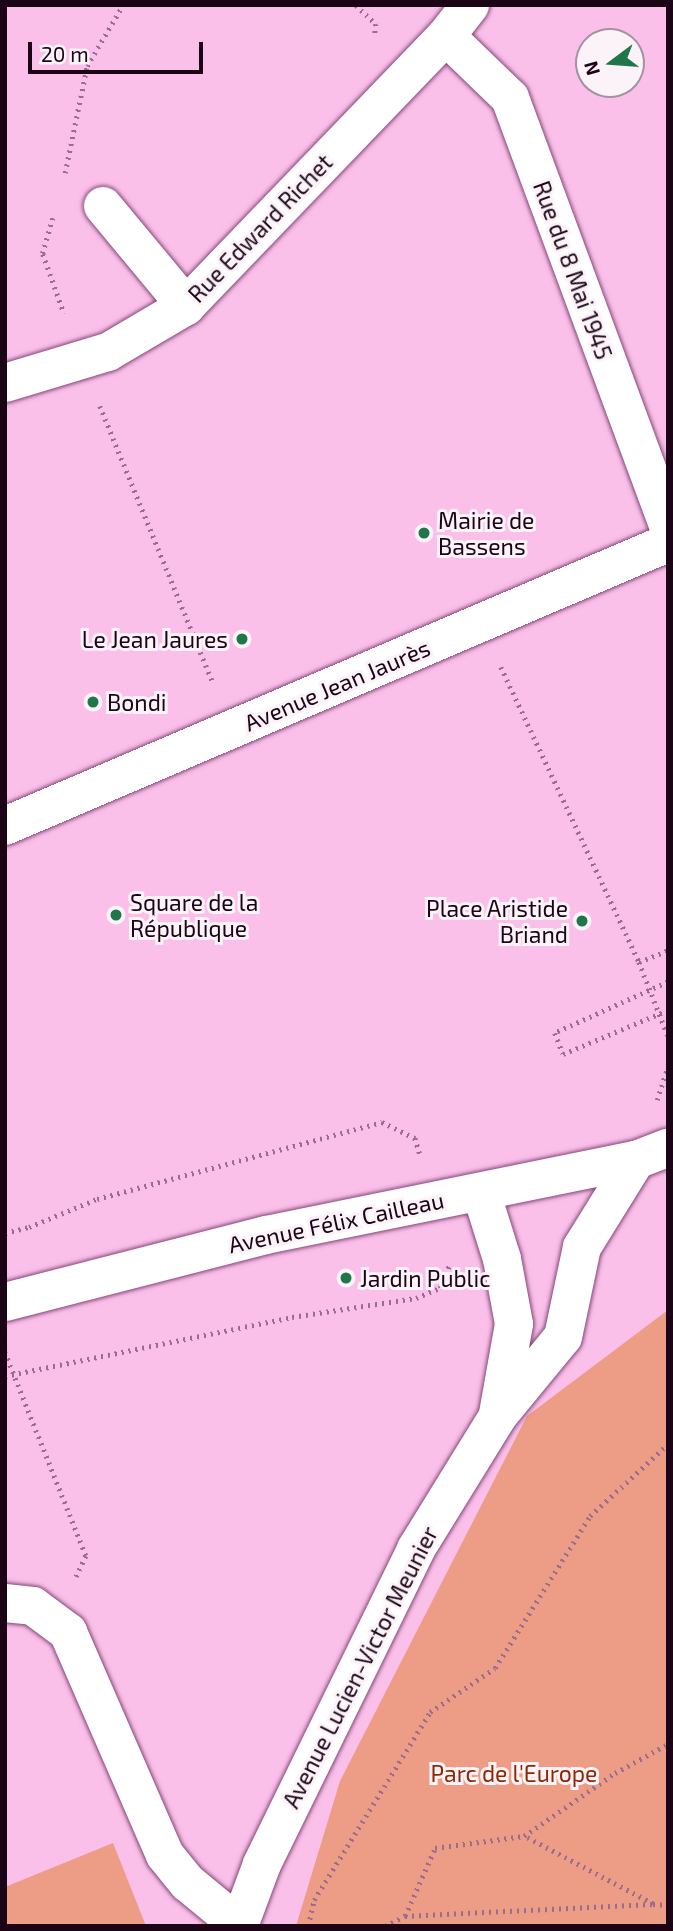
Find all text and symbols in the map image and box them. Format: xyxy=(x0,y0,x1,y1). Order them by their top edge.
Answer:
scale bar xyxy=(32,28,206,72)
north arrow xyxy=(575,28,645,98)
text: 20 m xyxy=(41,41,89,66)
text: N xyxy=(578,59,604,78)
street label: Rue Edward Richet xyxy=(182,148,338,308)
street label: Rue du 8 Mai 1945 xyxy=(528,177,618,363)
place label: Mairie de Bassens xyxy=(438,506,534,560)
marker: Mairie de Bassens xyxy=(416,525,432,541)
place label: Le Jean Jaures xyxy=(81,625,228,653)
marker: Le Jean Jaures xyxy=(234,631,250,647)
street label: Avenue Jean Jaurès xyxy=(240,633,434,737)
place label: Bondi xyxy=(107,688,167,716)
marker: Bondi xyxy=(85,694,101,710)
place label: Square de la République xyxy=(130,888,258,942)
place label: Place Aristide Briand xyxy=(426,894,568,948)
marker: Square de la République xyxy=(108,907,124,923)
marker: Place Aristide Briand xyxy=(574,913,590,929)
street label: Avenue Félix Cailleau xyxy=(226,1186,446,1258)
place label: Jardin Public xyxy=(360,1264,490,1292)
marker: Jardin Public xyxy=(338,1270,354,1286)
street label: Avenue Lucien-Victor Meunier xyxy=(277,1521,443,1813)
park label: Parc de l'Europe xyxy=(431,1759,597,1787)

